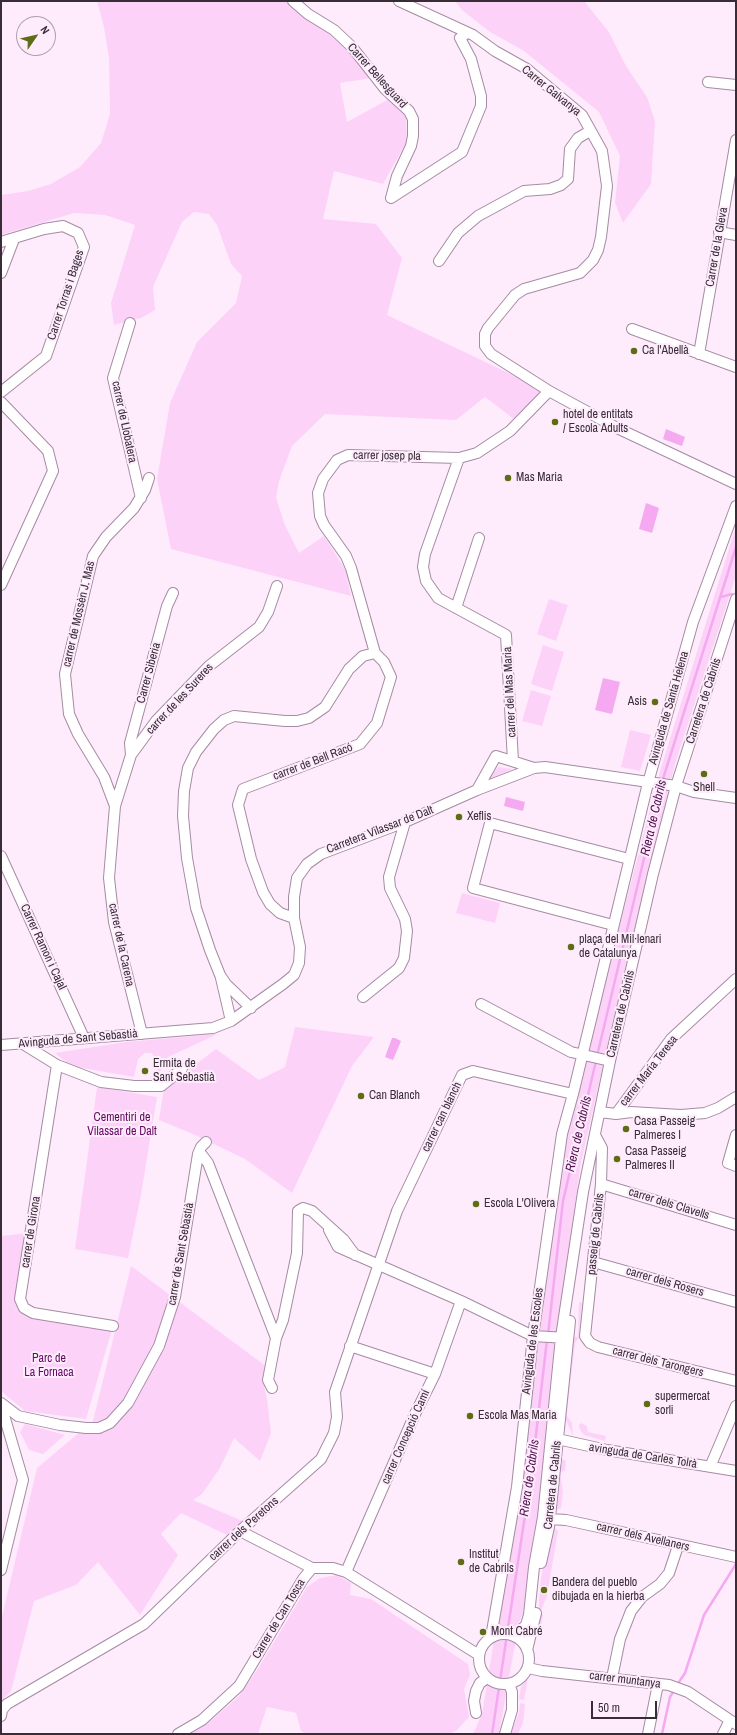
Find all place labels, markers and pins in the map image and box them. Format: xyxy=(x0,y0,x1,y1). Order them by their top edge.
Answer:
place label: Ca l'Abellà xyxy=(642,344,689,358)
marker: Ca l'Abellà xyxy=(629,346,639,356)
place label: hotel de entitats / Escola Adults xyxy=(563,408,633,436)
marker: hotel de entitats / Escola Adults xyxy=(550,417,560,427)
place label: Mas Maria xyxy=(516,471,562,485)
marker: Mas Maria xyxy=(503,473,513,483)
place label: Asis xyxy=(628,695,647,709)
marker: Asis xyxy=(650,697,660,707)
marker: Shell xyxy=(699,769,709,779)
place label: Shell xyxy=(693,781,715,795)
place label: Xeflis xyxy=(467,810,491,824)
marker: Xeflis xyxy=(454,812,464,822)
place label: plaça del Mil·lenari de Catalunya xyxy=(579,933,662,961)
marker: plaça del Mil·lenari de Catalunya xyxy=(566,942,576,952)
place label: Ermita de Sant Sebastià xyxy=(153,1057,215,1085)
marker: Ermita de Sant Sebastià xyxy=(140,1066,150,1076)
place label: Can Blanch xyxy=(369,1089,420,1103)
marker: Can Blanch xyxy=(356,1091,366,1101)
place label: Casa Passeig Palmeres I xyxy=(634,1115,695,1143)
marker: Casa Passeig Palmeres I xyxy=(621,1124,631,1134)
place label: Casa Passeig Palmeres II xyxy=(625,1145,686,1173)
marker: Casa Passeig Palmeres II xyxy=(612,1154,622,1164)
place label: Escola L'Olivera xyxy=(484,1197,555,1211)
marker: Escola L'Olivera xyxy=(471,1199,481,1209)
place label: supermercat sorli xyxy=(655,1390,710,1418)
marker: supermercat sorli xyxy=(642,1399,652,1409)
place label: Escola Mas Maria xyxy=(478,1409,557,1423)
marker: Escola Mas Maria xyxy=(465,1411,475,1421)
place label: Institut de Cabrils xyxy=(469,1548,514,1576)
marker: Institut de Cabrils xyxy=(456,1557,466,1567)
place label: Bandera del pueblo dibujada en la hierba xyxy=(552,1576,644,1604)
marker: Bandera del pueblo dibujada en la hierba xyxy=(539,1585,549,1595)
place label: Mont Cabré xyxy=(491,1625,542,1639)
marker: Mont Cabré xyxy=(478,1627,488,1637)

